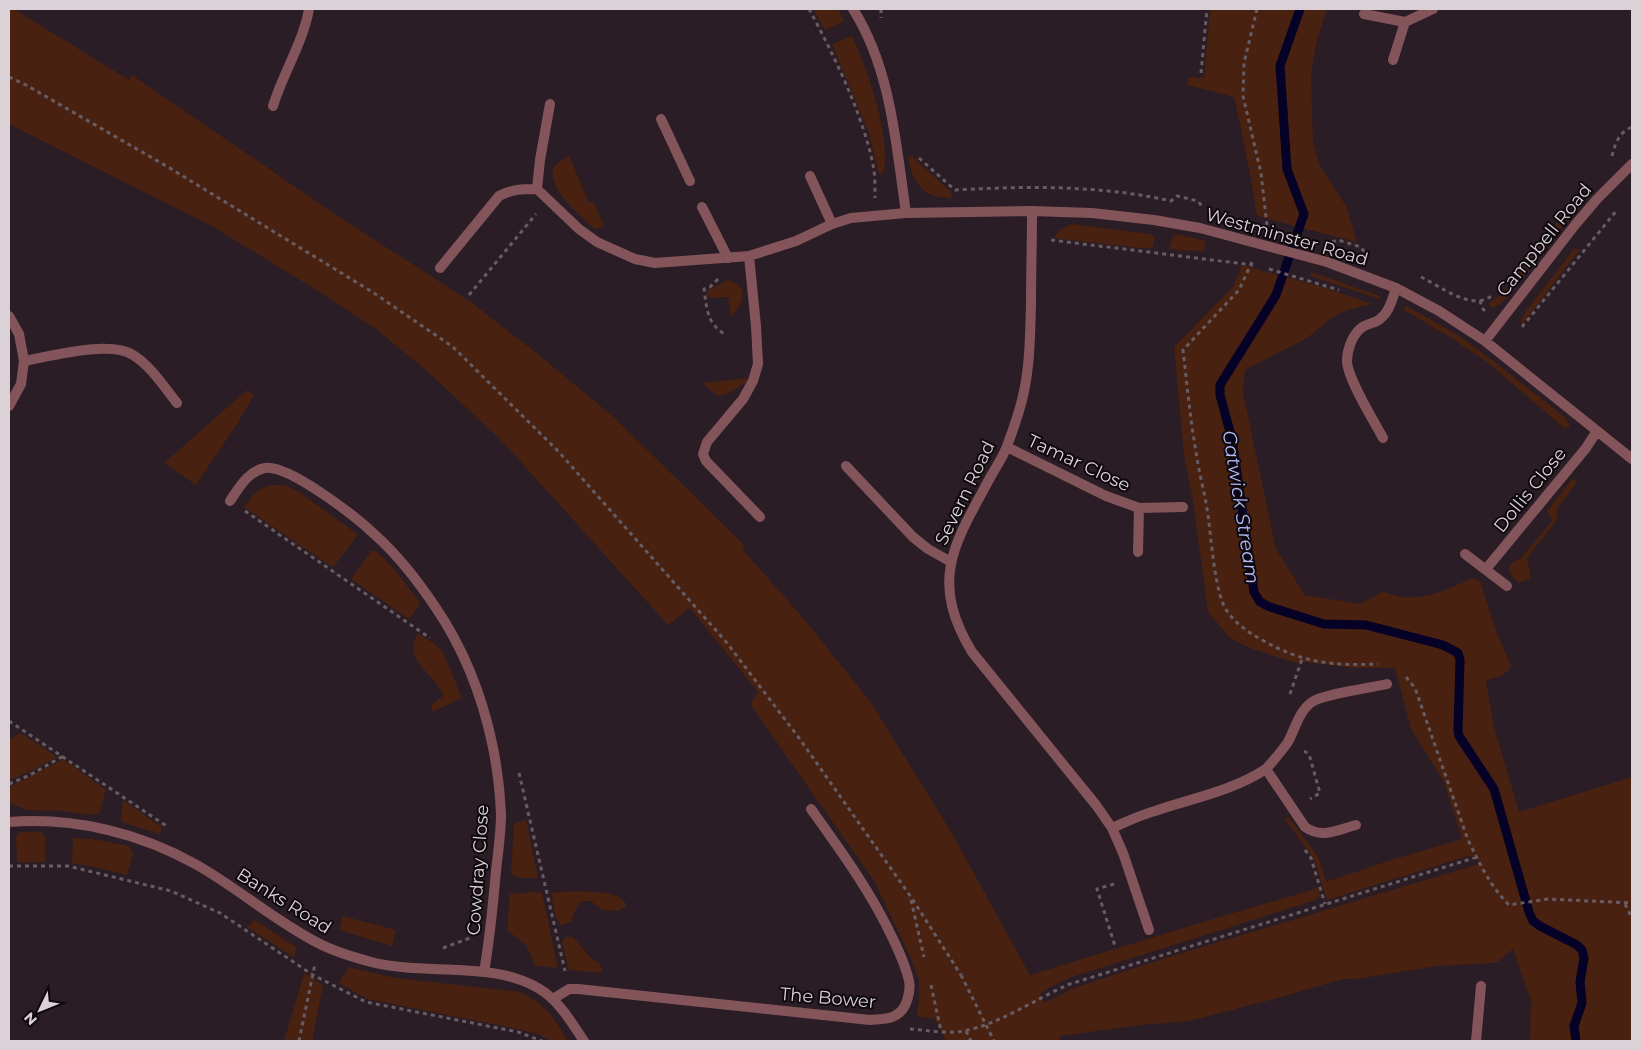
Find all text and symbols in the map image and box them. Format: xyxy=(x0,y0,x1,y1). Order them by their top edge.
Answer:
street label: Campbell Road xyxy=(1492,179,1596,301)
street label: Westminster Road xyxy=(1203,203,1371,271)
water label: Gatwick Stream xyxy=(1218,429,1264,585)
street label: Tamar Close xyxy=(1024,430,1134,496)
street label: Severn Road xyxy=(930,437,1000,549)
street label: Dollis Close xyxy=(1489,443,1571,537)
street label: Cowdray Close xyxy=(462,804,494,936)
street label: Banks Road xyxy=(233,863,335,939)
street label: The Bower xyxy=(779,983,877,1013)
north arrow xyxy=(15,985,65,1035)
text: N xyxy=(20,1009,41,1029)

